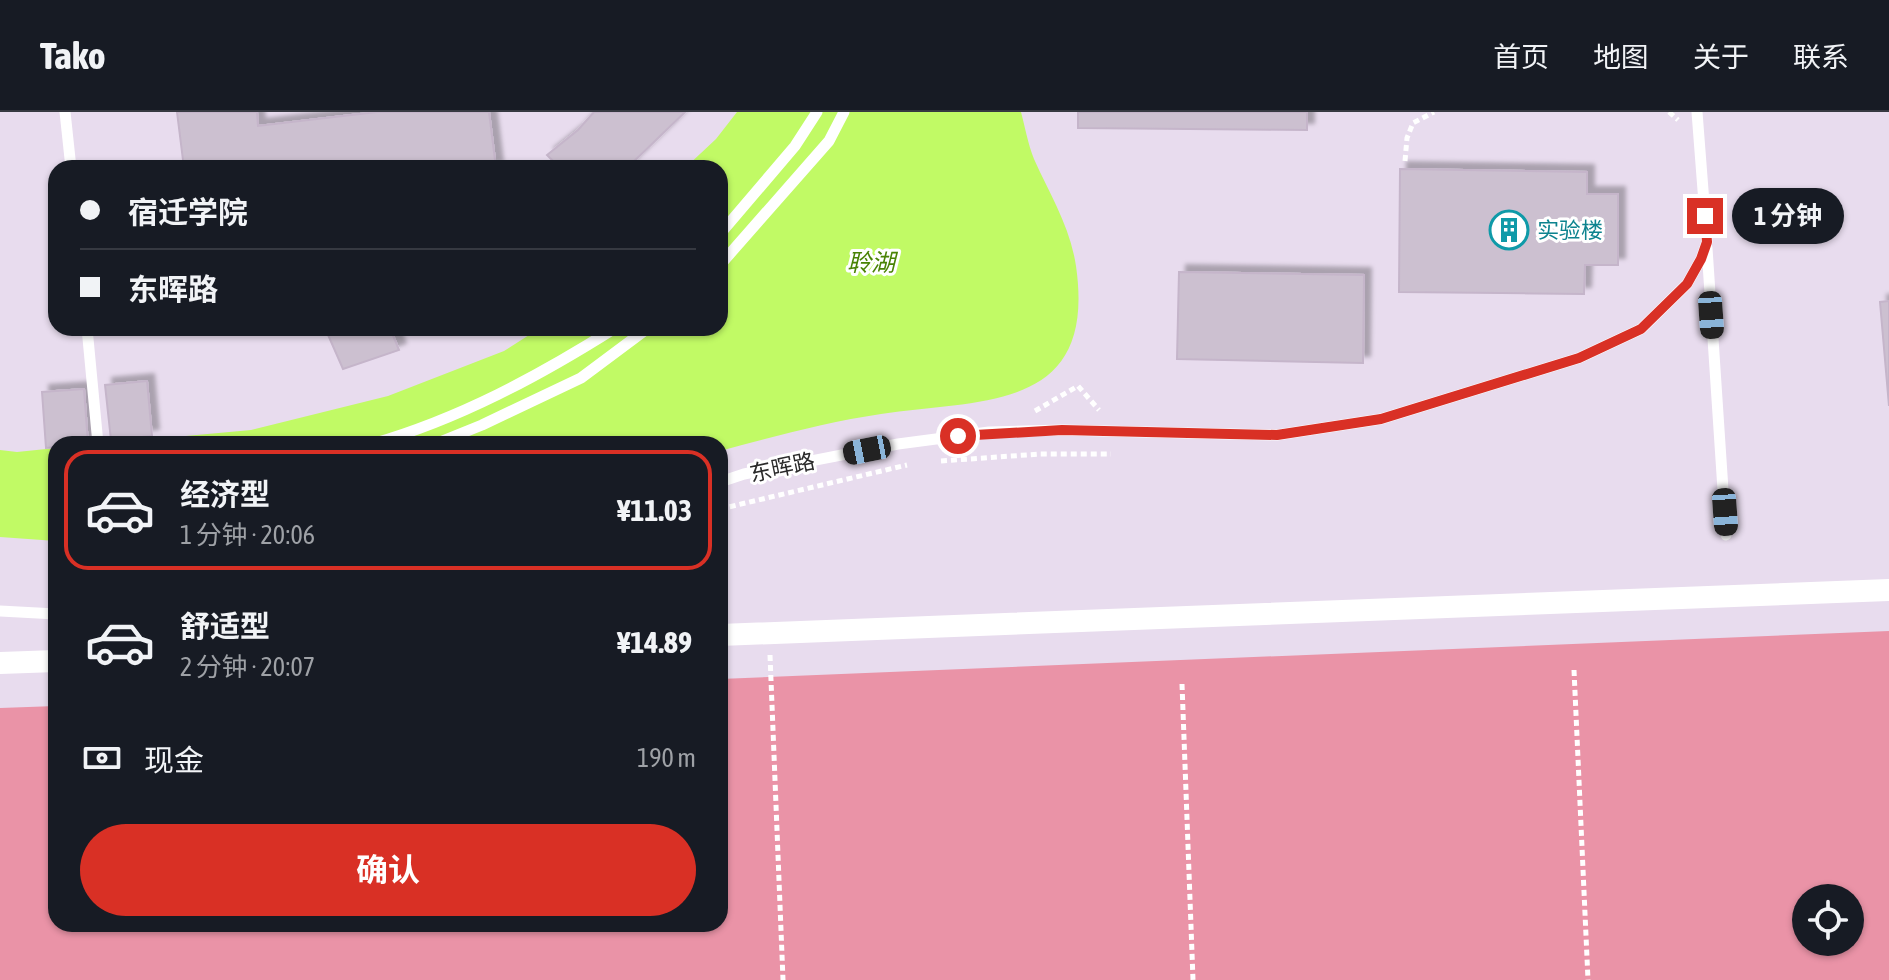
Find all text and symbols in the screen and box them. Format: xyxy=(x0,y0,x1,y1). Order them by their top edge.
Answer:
text: Tako xyxy=(40,34,106,77)
text: 首页 xyxy=(1493,41,1549,73)
text: 地图 xyxy=(1593,41,1649,73)
text: 关于 xyxy=(1693,41,1749,73)
text: 联系 xyxy=(1793,41,1849,73)
callout: 1 分钟 xyxy=(1733,188,1845,244)
text: 宿迁学院 xyxy=(128,195,248,229)
route end xyxy=(1687,198,1723,234)
text: 1 分钟 xyxy=(1754,201,1822,231)
building icon: 实验楼 xyxy=(1488,209,1530,251)
place label: 实验楼 xyxy=(1537,217,1603,243)
water label: 聆湖 xyxy=(847,249,899,276)
text: 东晖路 xyxy=(128,272,218,306)
car xyxy=(1697,290,1725,340)
route start xyxy=(940,418,976,454)
car xyxy=(841,434,893,466)
street label: 东晖路 xyxy=(747,447,817,487)
icon: car xyxy=(84,474,156,546)
text: 经济型 xyxy=(180,477,270,511)
car xyxy=(1711,487,1739,537)
text: ¥11.03 xyxy=(617,493,692,527)
text: 1 分钟 · 20:06 xyxy=(180,520,315,550)
icon: car xyxy=(84,606,156,678)
text: 舒适型 xyxy=(180,609,270,643)
text: ¥14.89 xyxy=(617,625,692,659)
text: 2 分钟 · 20:07 xyxy=(180,652,315,682)
icon: cash xyxy=(80,736,124,780)
text: 现金 xyxy=(144,743,204,777)
text: 190 m xyxy=(637,743,696,773)
button: 确认 xyxy=(80,824,696,916)
map controls xyxy=(1792,884,1864,956)
button: locate xyxy=(1792,884,1864,956)

